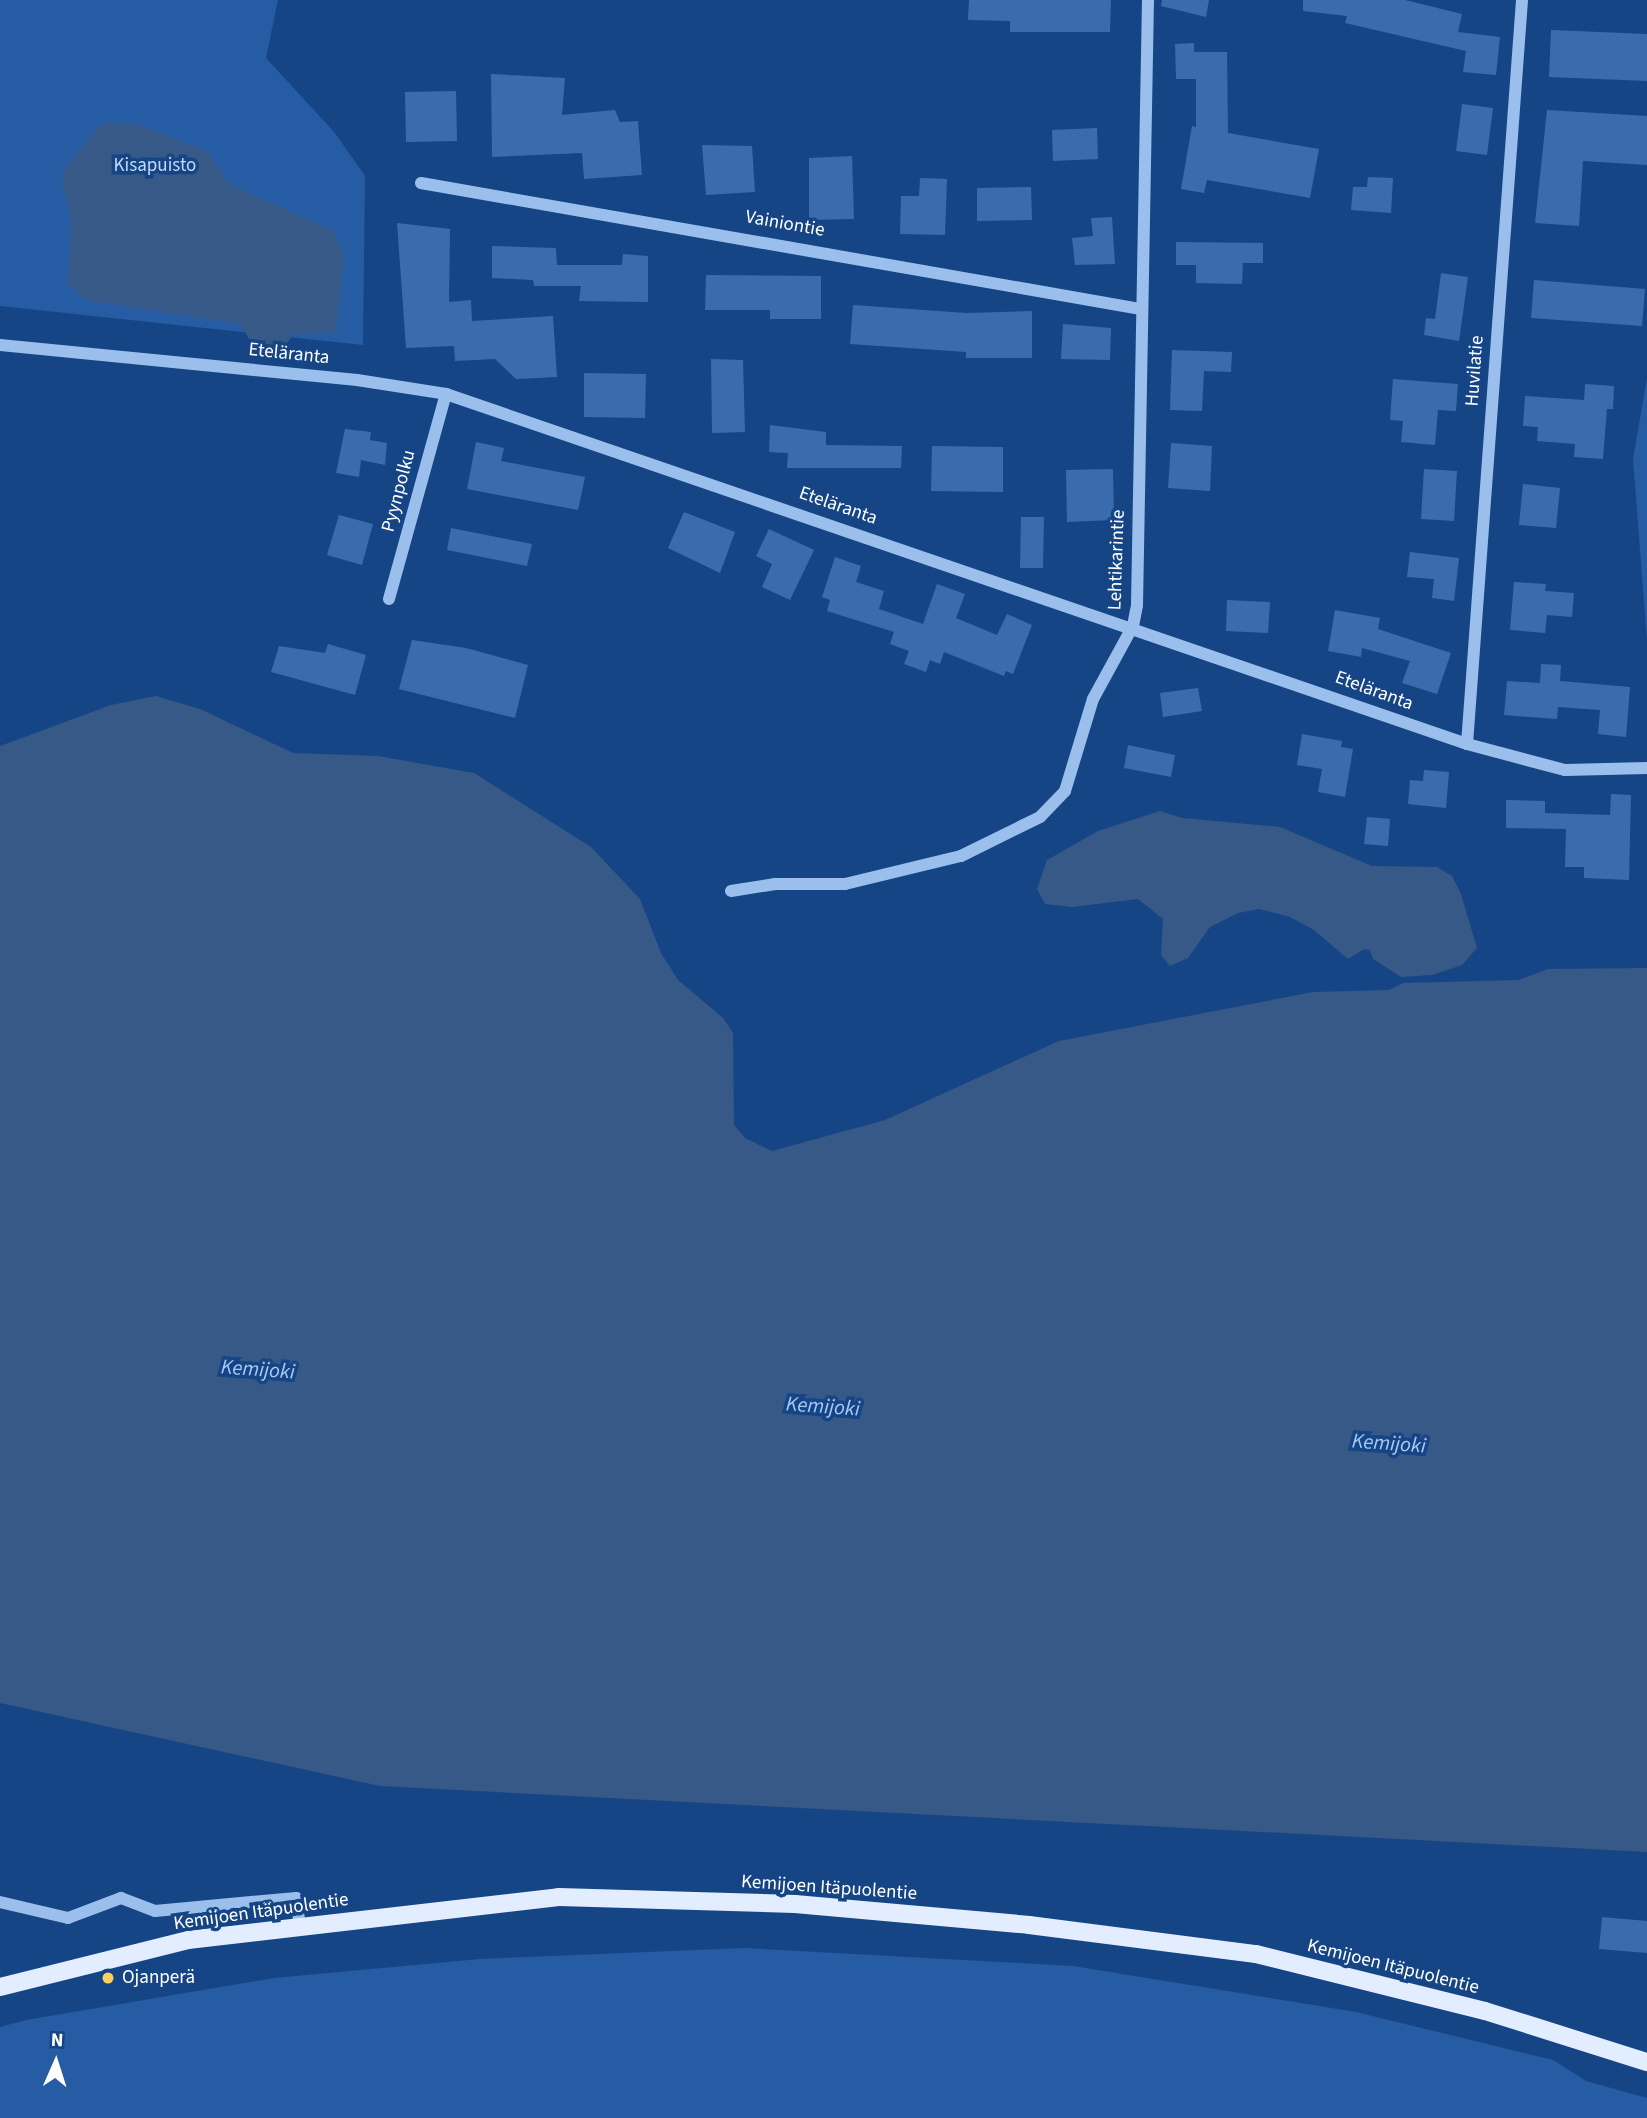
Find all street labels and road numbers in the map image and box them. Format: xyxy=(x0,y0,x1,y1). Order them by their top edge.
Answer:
street label: Vainiontie xyxy=(744,206,826,242)
street label: Huvilatie xyxy=(1461,335,1489,407)
street label: Eteläranta xyxy=(247,338,331,370)
street label: Pyynpolku xyxy=(377,447,421,535)
street label: Eteläranta xyxy=(796,482,880,530)
street label: Lehtikarintie xyxy=(1104,509,1130,611)
street label: Eteläranta xyxy=(1332,666,1416,716)
street label: Kemijoen Itäpuolentie xyxy=(740,1870,918,1906)
street label: Kemijoen Itäpuolentie xyxy=(172,1888,350,1936)
street label: Kemijoen Itäpuolentie xyxy=(1305,1935,1481,1999)

